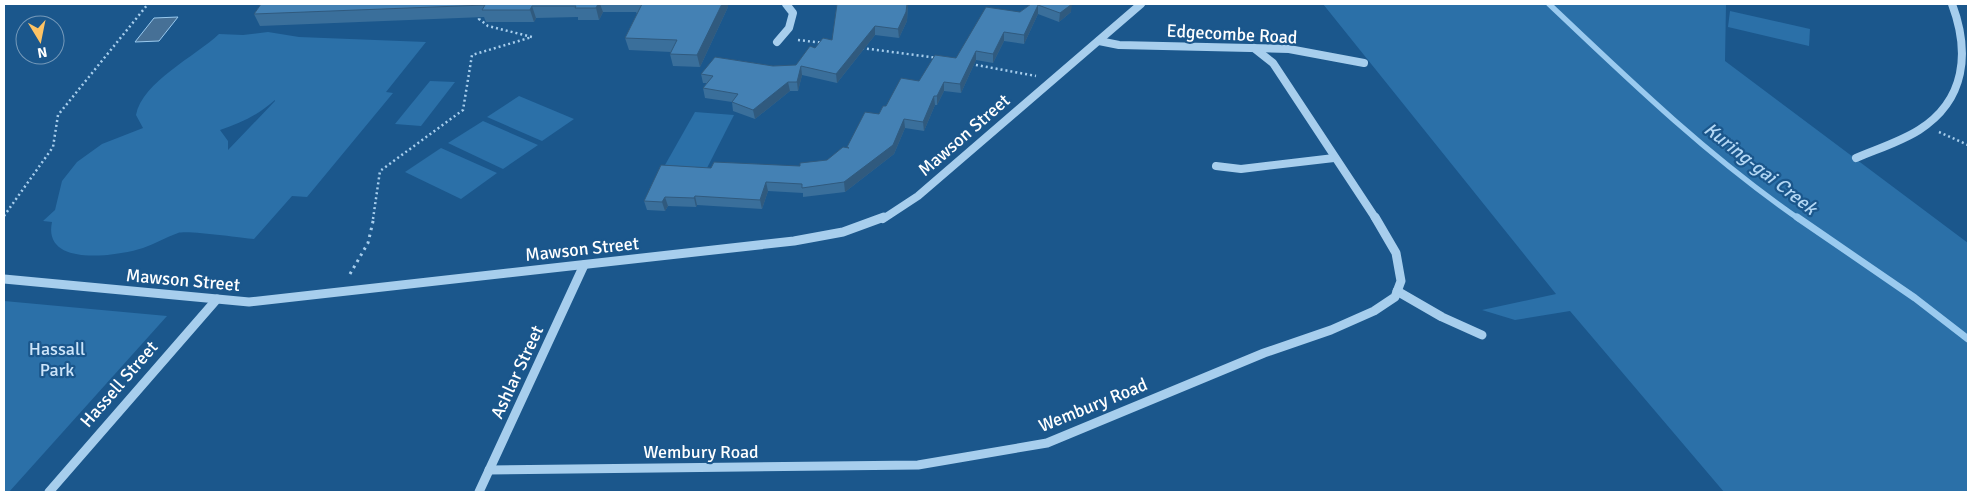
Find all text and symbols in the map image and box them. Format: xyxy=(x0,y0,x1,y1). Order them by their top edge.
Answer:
north arrow xyxy=(15,15,65,65)
street label: Edgecombe Road xyxy=(1166,20,1298,48)
text: N xyxy=(36,43,48,62)
street label: Mawson Street xyxy=(914,89,1014,181)
water label: Kuring-gai Creek xyxy=(1699,117,1823,221)
street label: Mawson Street xyxy=(524,232,640,266)
street label: Mawson Street xyxy=(125,264,241,296)
street label: Ashlar Street xyxy=(486,322,548,422)
street label: Hassell Street xyxy=(76,336,162,432)
park label: Hassall Park xyxy=(29,338,85,381)
street label: Wembury Road xyxy=(1035,373,1151,437)
street label: Wembury Road xyxy=(643,441,759,463)

